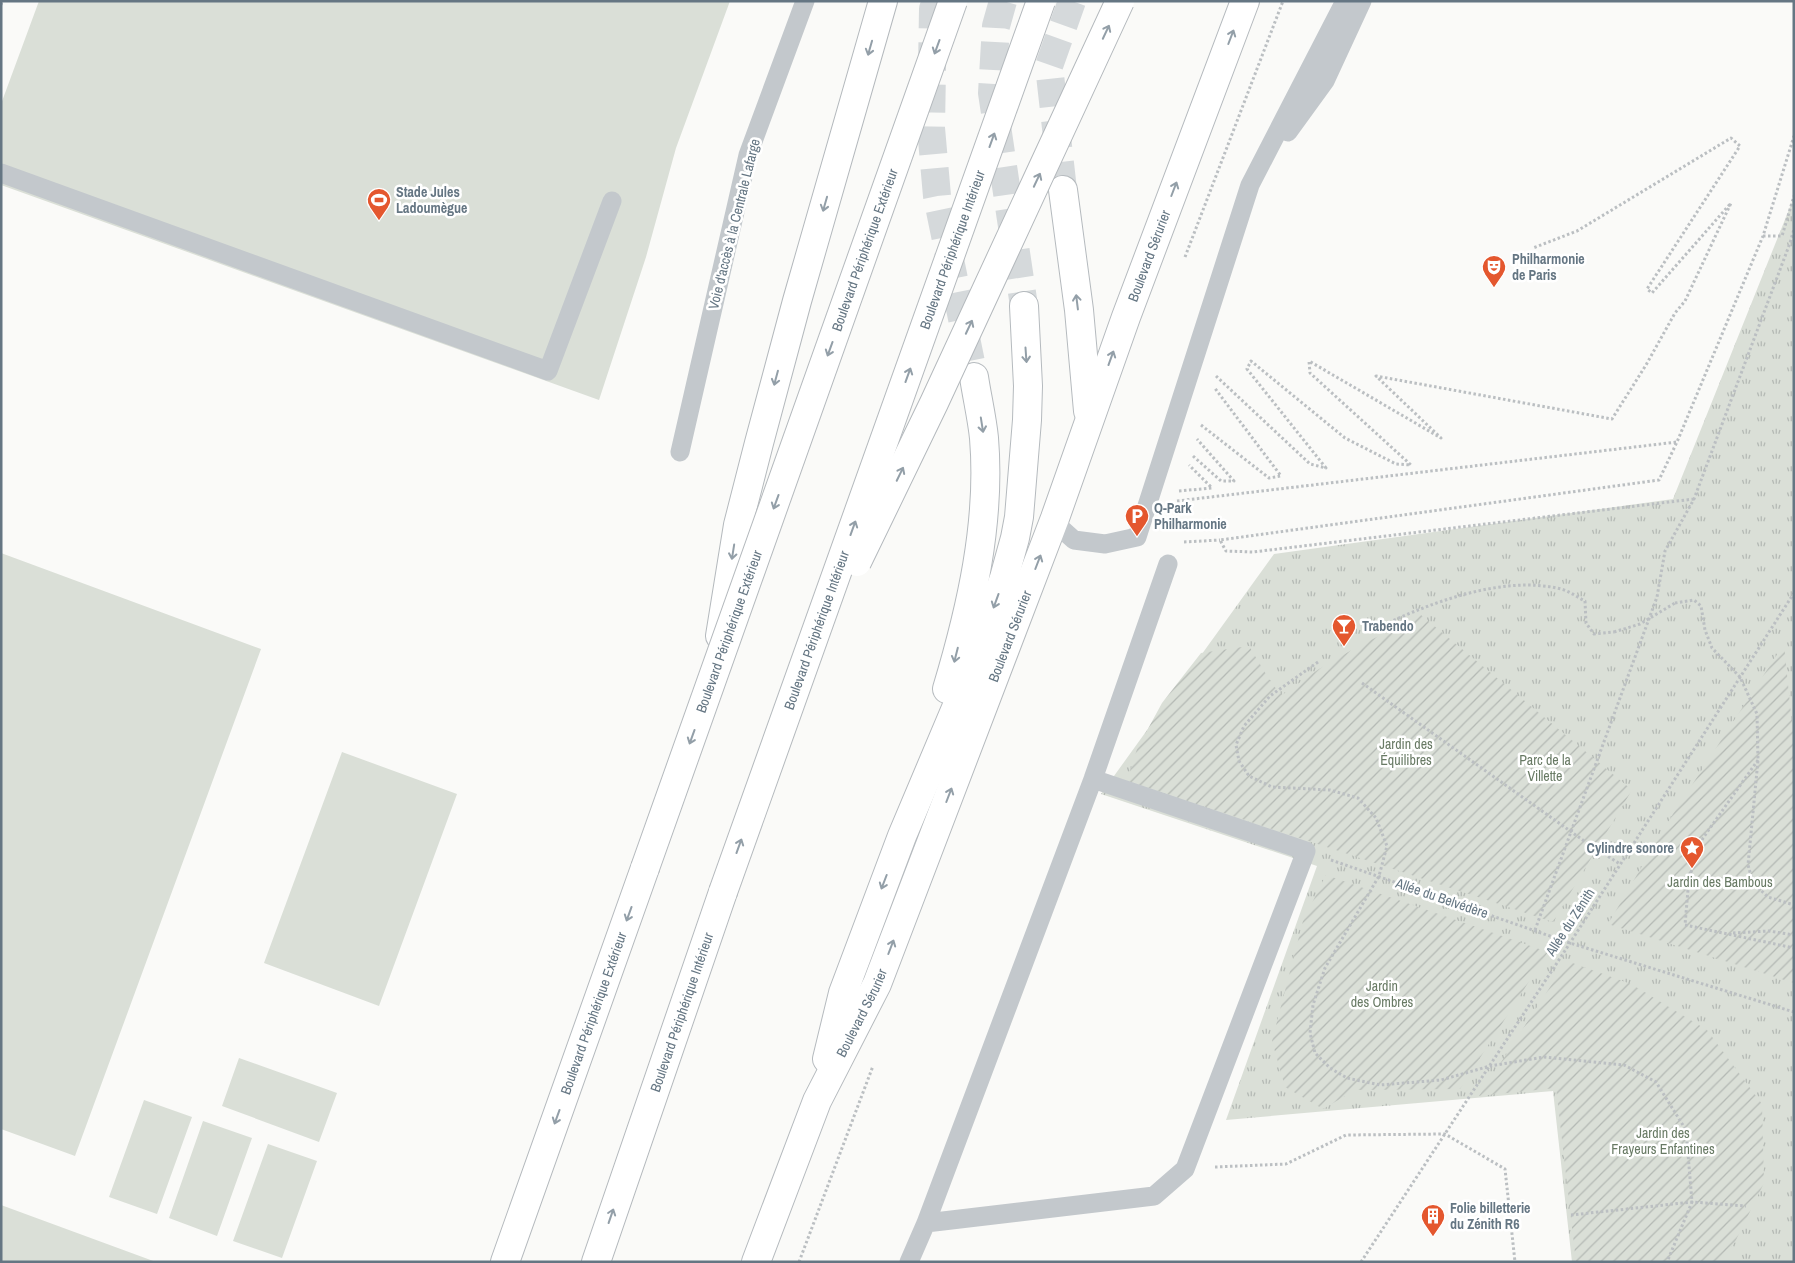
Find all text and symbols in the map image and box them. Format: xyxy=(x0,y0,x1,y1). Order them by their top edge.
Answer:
one-way arrow xyxy=(1101,25,1111,40)
one-way arrow xyxy=(1227,30,1236,45)
one-way arrow xyxy=(932,39,941,54)
one-way arrow xyxy=(864,40,874,56)
one-way arrow xyxy=(988,133,997,148)
street label: Voie d'accès à la Centrale Lafarge xyxy=(704,137,764,311)
street label: Boulevard Périphérique Extérieur xyxy=(827,166,902,334)
street label: Boulevard Périphérique Intérieur xyxy=(916,168,989,332)
one-way arrow xyxy=(1033,173,1043,188)
one-way arrow xyxy=(1170,182,1179,197)
place label: Stade Jules Ladoumègue xyxy=(396,183,467,217)
sports icon: Stade Jules Ladoumègue xyxy=(366,187,392,221)
one-way arrow xyxy=(819,196,829,212)
street label: Boulevard Sérurier xyxy=(1124,207,1175,304)
place label: Philharmonie de Paris xyxy=(1512,250,1585,284)
theatre icon: Philharmonie de Paris xyxy=(1481,254,1507,288)
one-way arrow xyxy=(1072,294,1082,310)
one-way arrow xyxy=(965,320,974,335)
one-way arrow xyxy=(825,340,834,356)
one-way arrow xyxy=(1022,346,1031,362)
one-way arrow xyxy=(1107,350,1116,366)
one-way arrow xyxy=(904,368,913,384)
one-way arrow xyxy=(771,369,781,385)
one-way arrow xyxy=(977,417,987,433)
one-way arrow xyxy=(896,467,905,482)
one-way arrow xyxy=(771,494,780,509)
place label: Q-Park Philharmonie xyxy=(1154,499,1227,533)
parking icon: Q-Park Philharmonie xyxy=(1124,503,1150,537)
one-way arrow xyxy=(849,521,858,537)
one-way arrow xyxy=(728,544,738,560)
street label: Boulevard Périphérique Extérieur xyxy=(692,548,766,715)
street label: Boulevard Périphérique Intérieur xyxy=(780,548,853,712)
one-way arrow xyxy=(1034,555,1044,570)
street label: Boulevard Sérurier xyxy=(984,588,1036,684)
one-way arrow xyxy=(990,593,1000,609)
bar icon: Trabendo xyxy=(1331,613,1357,647)
place label: Trabendo xyxy=(1362,617,1414,635)
one-way arrow xyxy=(951,646,960,662)
one-way arrow xyxy=(687,729,696,745)
park label: Jardin des Équilibres xyxy=(1379,735,1433,769)
park label: Parc de la Villette xyxy=(1519,751,1571,785)
one-way arrow xyxy=(945,788,954,804)
place icon: Cylindre sonore xyxy=(1679,835,1705,869)
one-way arrow xyxy=(735,839,744,854)
place label: Cylindre sonore xyxy=(1587,839,1674,857)
street label: Allée du Belvédère xyxy=(1393,873,1490,922)
park label: Jardin des Bambous xyxy=(1667,873,1773,891)
one-way arrow xyxy=(879,874,888,889)
street label: Allée du Zénith xyxy=(1541,885,1599,960)
one-way arrow xyxy=(624,906,633,921)
street label: Boulevard Périphérique Extérieur xyxy=(556,929,631,1097)
street label: Boulevard Périphérique Intérieur xyxy=(646,930,717,1094)
one-way arrow xyxy=(887,940,896,955)
street label: Boulevard Sérurier xyxy=(832,966,891,1060)
park label: Jardin des Ombres xyxy=(1351,977,1414,1011)
one-way arrow xyxy=(552,1108,561,1124)
park label: Jardin des Frayeurs Enfantines xyxy=(1611,1124,1715,1158)
place label: Folie billetterie du Zénith R6 xyxy=(1450,1199,1530,1233)
building icon: Folie billetterie du Zénith R6 xyxy=(1420,1203,1446,1237)
one-way arrow xyxy=(607,1208,617,1224)

